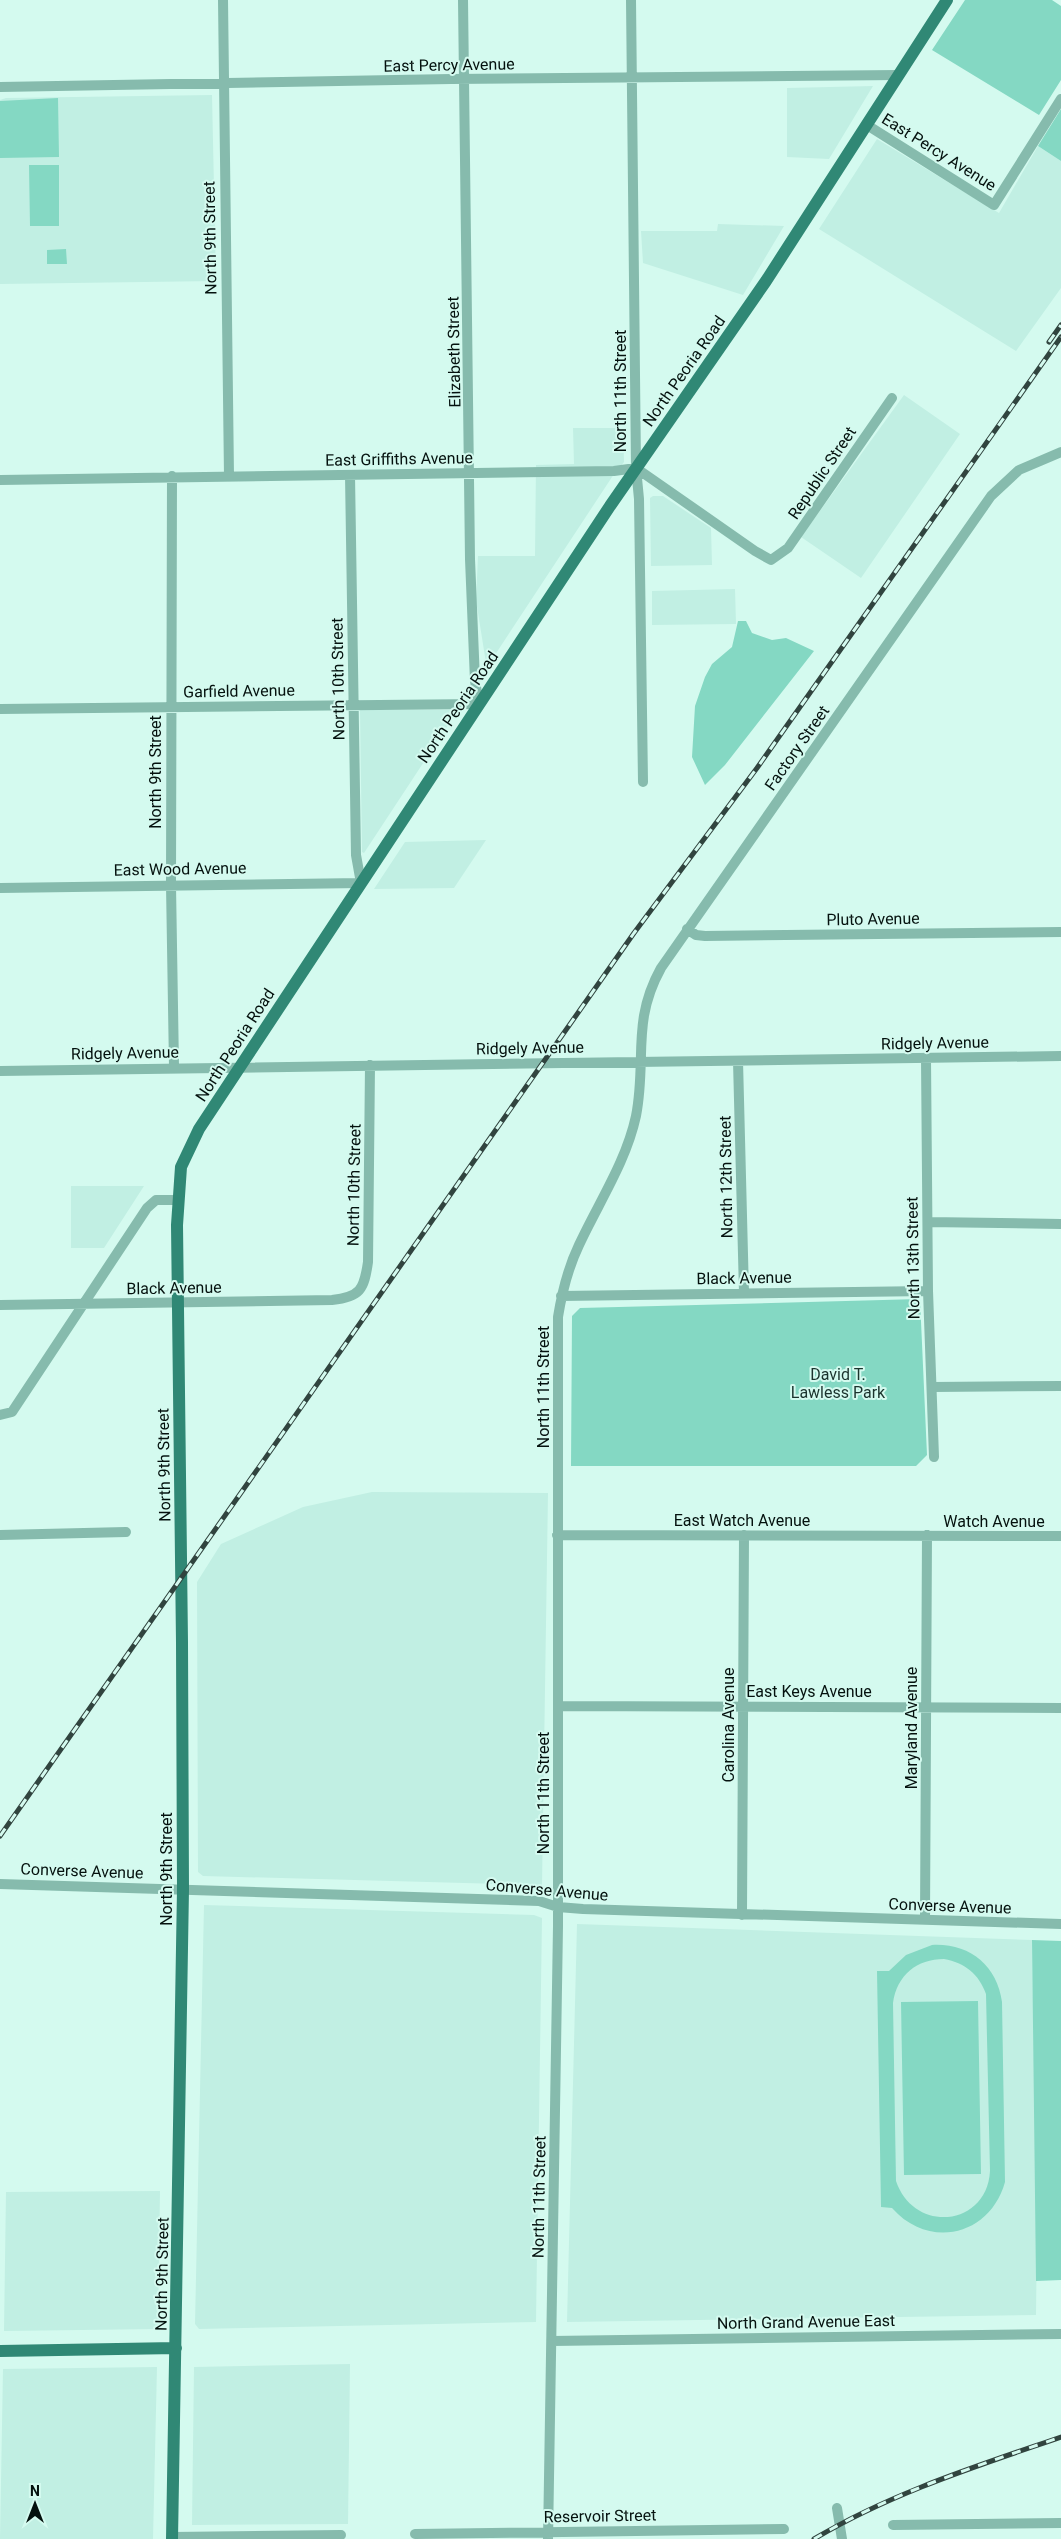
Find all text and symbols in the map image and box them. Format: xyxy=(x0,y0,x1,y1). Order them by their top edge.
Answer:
street label: East Percy Avenue xyxy=(383,54,515,76)
street label: East Percy Avenue xyxy=(878,109,1000,195)
street label: North 9th Street xyxy=(200,181,220,295)
street label: Elizabeth Street xyxy=(444,296,464,408)
street label: North Peoria Road xyxy=(639,312,729,430)
street label: North 11th Street xyxy=(611,330,630,452)
street label: Republic Street xyxy=(784,423,860,523)
street label: East Griffiths Avenue xyxy=(325,448,473,470)
street label: North 10th Street xyxy=(327,618,349,740)
street label: North Peoria Road xyxy=(414,648,502,766)
street label: Garfield Avenue xyxy=(183,681,295,701)
street label: Factory Street xyxy=(761,702,833,794)
street label: North 9th Street xyxy=(146,715,165,829)
street label: East Wood Avenue xyxy=(113,858,247,880)
street label: Pluto Avenue xyxy=(826,909,920,929)
street label: North Peoria Road xyxy=(191,985,279,1105)
street label: Ridgely Avenue xyxy=(881,1033,989,1053)
street label: Ridgely Avenue xyxy=(476,1038,584,1058)
street label: Ridgely Avenue xyxy=(71,1043,179,1063)
street label: North 12th Street xyxy=(715,1116,737,1238)
street label: North 10th Street xyxy=(343,1124,365,1246)
street label: North 13th Street xyxy=(902,1197,924,1319)
street label: Black Avenue xyxy=(696,1268,792,1288)
street label: Black Avenue xyxy=(126,1278,222,1298)
street label: North 11th Street xyxy=(534,1326,553,1448)
park label: David T. Lawless Park xyxy=(791,1365,886,1402)
street label: North 9th Street xyxy=(154,1408,174,1522)
street label: East Watch Avenue xyxy=(674,1511,810,1530)
street label: Watch Avenue xyxy=(943,1512,1045,1531)
street label: Carolina Avenue xyxy=(719,1667,738,1783)
street label: Maryland Avenue xyxy=(902,1667,921,1789)
street label: East Keys Avenue xyxy=(746,1682,872,1701)
street label: North 11th Street xyxy=(534,1732,553,1854)
street label: North 9th Street xyxy=(157,1812,176,1926)
street label: Converse Avenue xyxy=(20,1859,144,1883)
street label: Converse Avenue xyxy=(485,1875,609,1905)
street label: Converse Avenue xyxy=(888,1894,1012,1918)
street label: North 11th Street xyxy=(528,2136,550,2258)
street label: North 9th Street xyxy=(152,2217,172,2331)
street label: North Grand Avenue East xyxy=(717,2311,895,2333)
north arrow xyxy=(10,2479,60,2529)
text: N xyxy=(30,2483,40,2499)
street label: Reservoir Street xyxy=(543,2506,657,2526)

